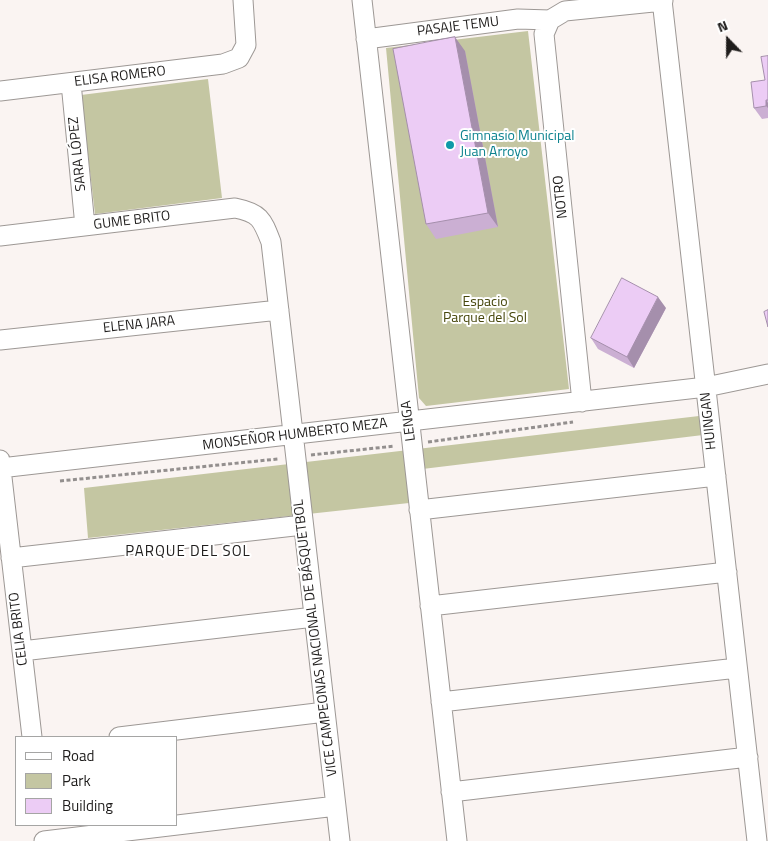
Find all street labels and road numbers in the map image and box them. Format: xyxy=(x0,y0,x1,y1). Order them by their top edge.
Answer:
street label: PASAJE TEMU xyxy=(416,14,500,40)
street label: ELISA ROMERO xyxy=(73,63,167,91)
street label: SARA LÓPEZ xyxy=(66,116,90,192)
street label: NOTRO xyxy=(550,174,572,220)
street label: GUME BRITO xyxy=(93,208,171,234)
street label: ELENA JARA xyxy=(102,313,176,337)
street label: HUINGAN xyxy=(698,391,720,451)
street label: LENGA xyxy=(398,400,420,442)
street label: MONSEÑOR HUMBERTO MEZA xyxy=(202,415,388,455)
street label: VICE CAMPEONAS NACIONAL DE BÁSQUETBOL xyxy=(291,499,341,777)
street label: CELIA BRITO xyxy=(6,591,32,667)

